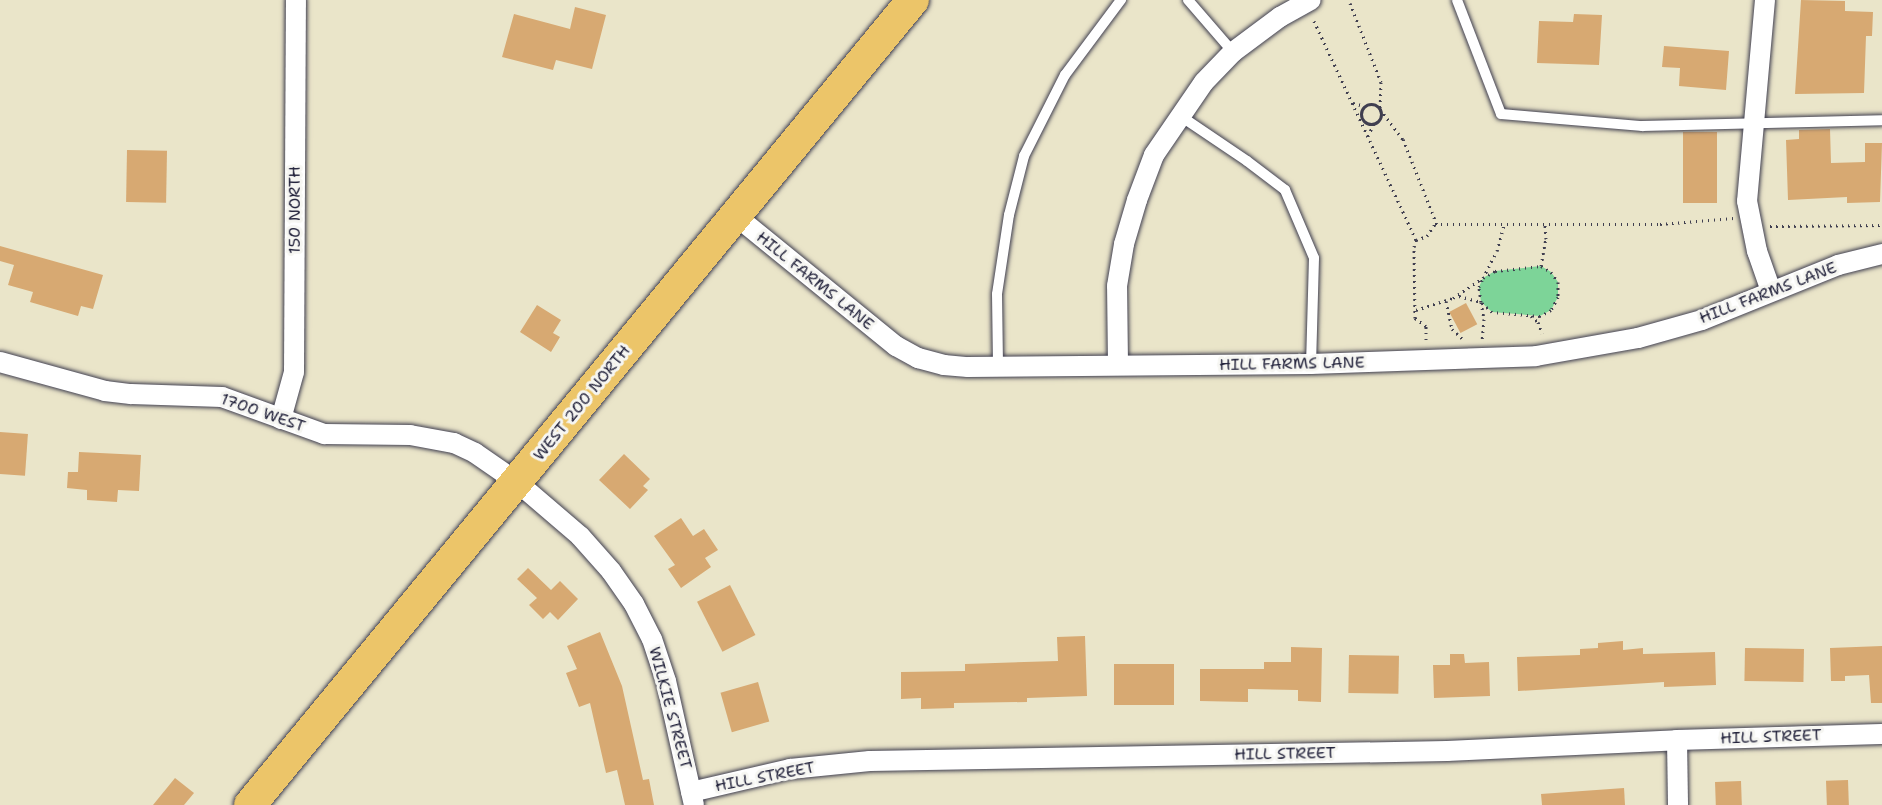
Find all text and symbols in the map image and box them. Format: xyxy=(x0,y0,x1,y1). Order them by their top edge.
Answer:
street label: 150 NORTH xyxy=(285,166,305,254)
street label: HILL FARMS LANE xyxy=(752,228,878,334)
street label: HILL FARMS LANE xyxy=(1697,258,1839,328)
street label: WEST 200 NORTH xyxy=(530,341,634,465)
street label: HILL FARMS LANE xyxy=(1219,353,1365,375)
street label: 1700 WEST xyxy=(218,390,308,436)
street label: WILKIE STREET xyxy=(644,645,696,771)
street label: HILL STREET xyxy=(1720,726,1822,748)
street label: HILL STREET xyxy=(1234,744,1336,764)
street label: HILL STREET xyxy=(713,758,817,796)

